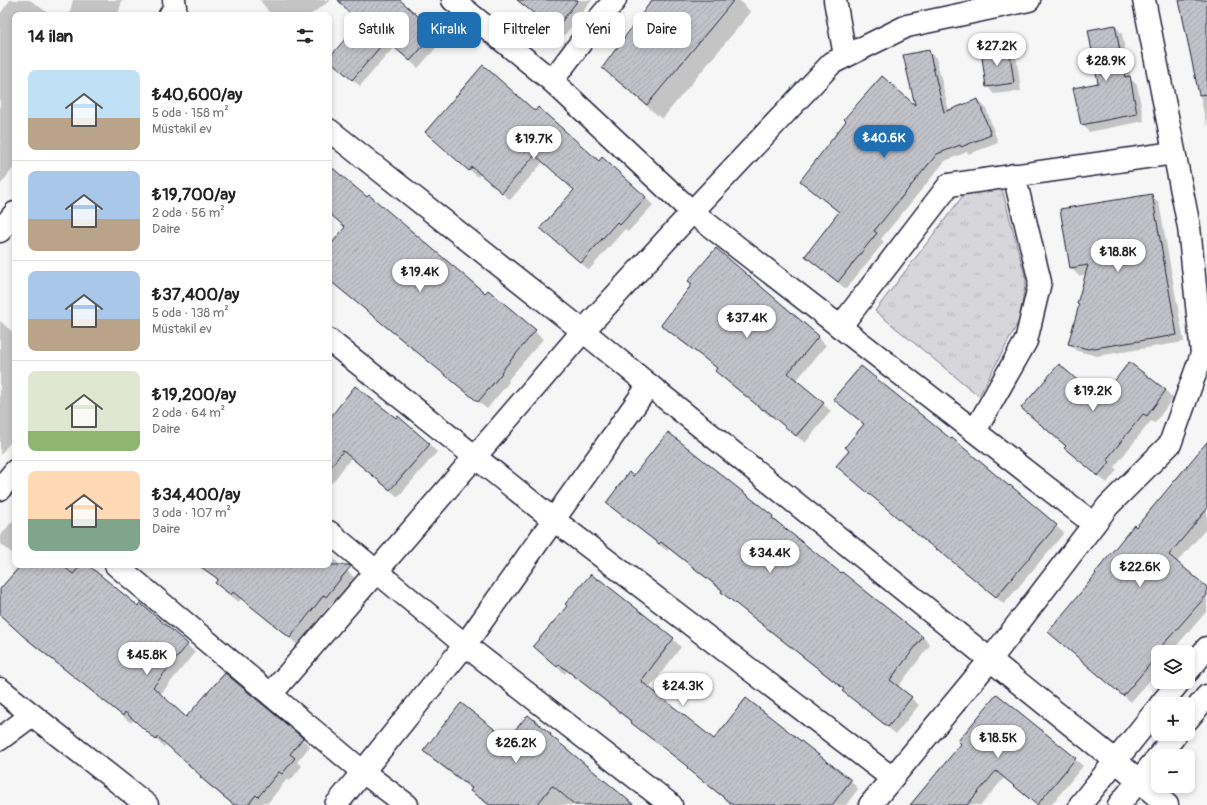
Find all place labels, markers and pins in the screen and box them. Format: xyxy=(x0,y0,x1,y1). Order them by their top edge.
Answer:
pin: ₺27.2K xyxy=(964,33,1030,67)
pin: ₺28.9K xyxy=(1073,48,1139,82)
pin: ₺40.6K xyxy=(851,125,917,159)
pin: ₺19.7K xyxy=(501,126,567,160)
pin: ₺18.8K xyxy=(1085,239,1151,273)
pin: ₺19.4K xyxy=(387,259,453,293)
pin: ₺37.4K xyxy=(714,305,780,339)
pin: ₺19.2K xyxy=(1060,378,1126,412)
pin: ₺34.4K xyxy=(737,540,803,574)
pin: ₺22.6K xyxy=(1107,554,1173,588)
pin: ₺45.8K xyxy=(114,642,180,676)
pin: ₺24.3K xyxy=(650,673,716,707)
pin: ₺18.5K xyxy=(965,725,1031,759)
pin: ₺26.2K xyxy=(483,730,549,764)

